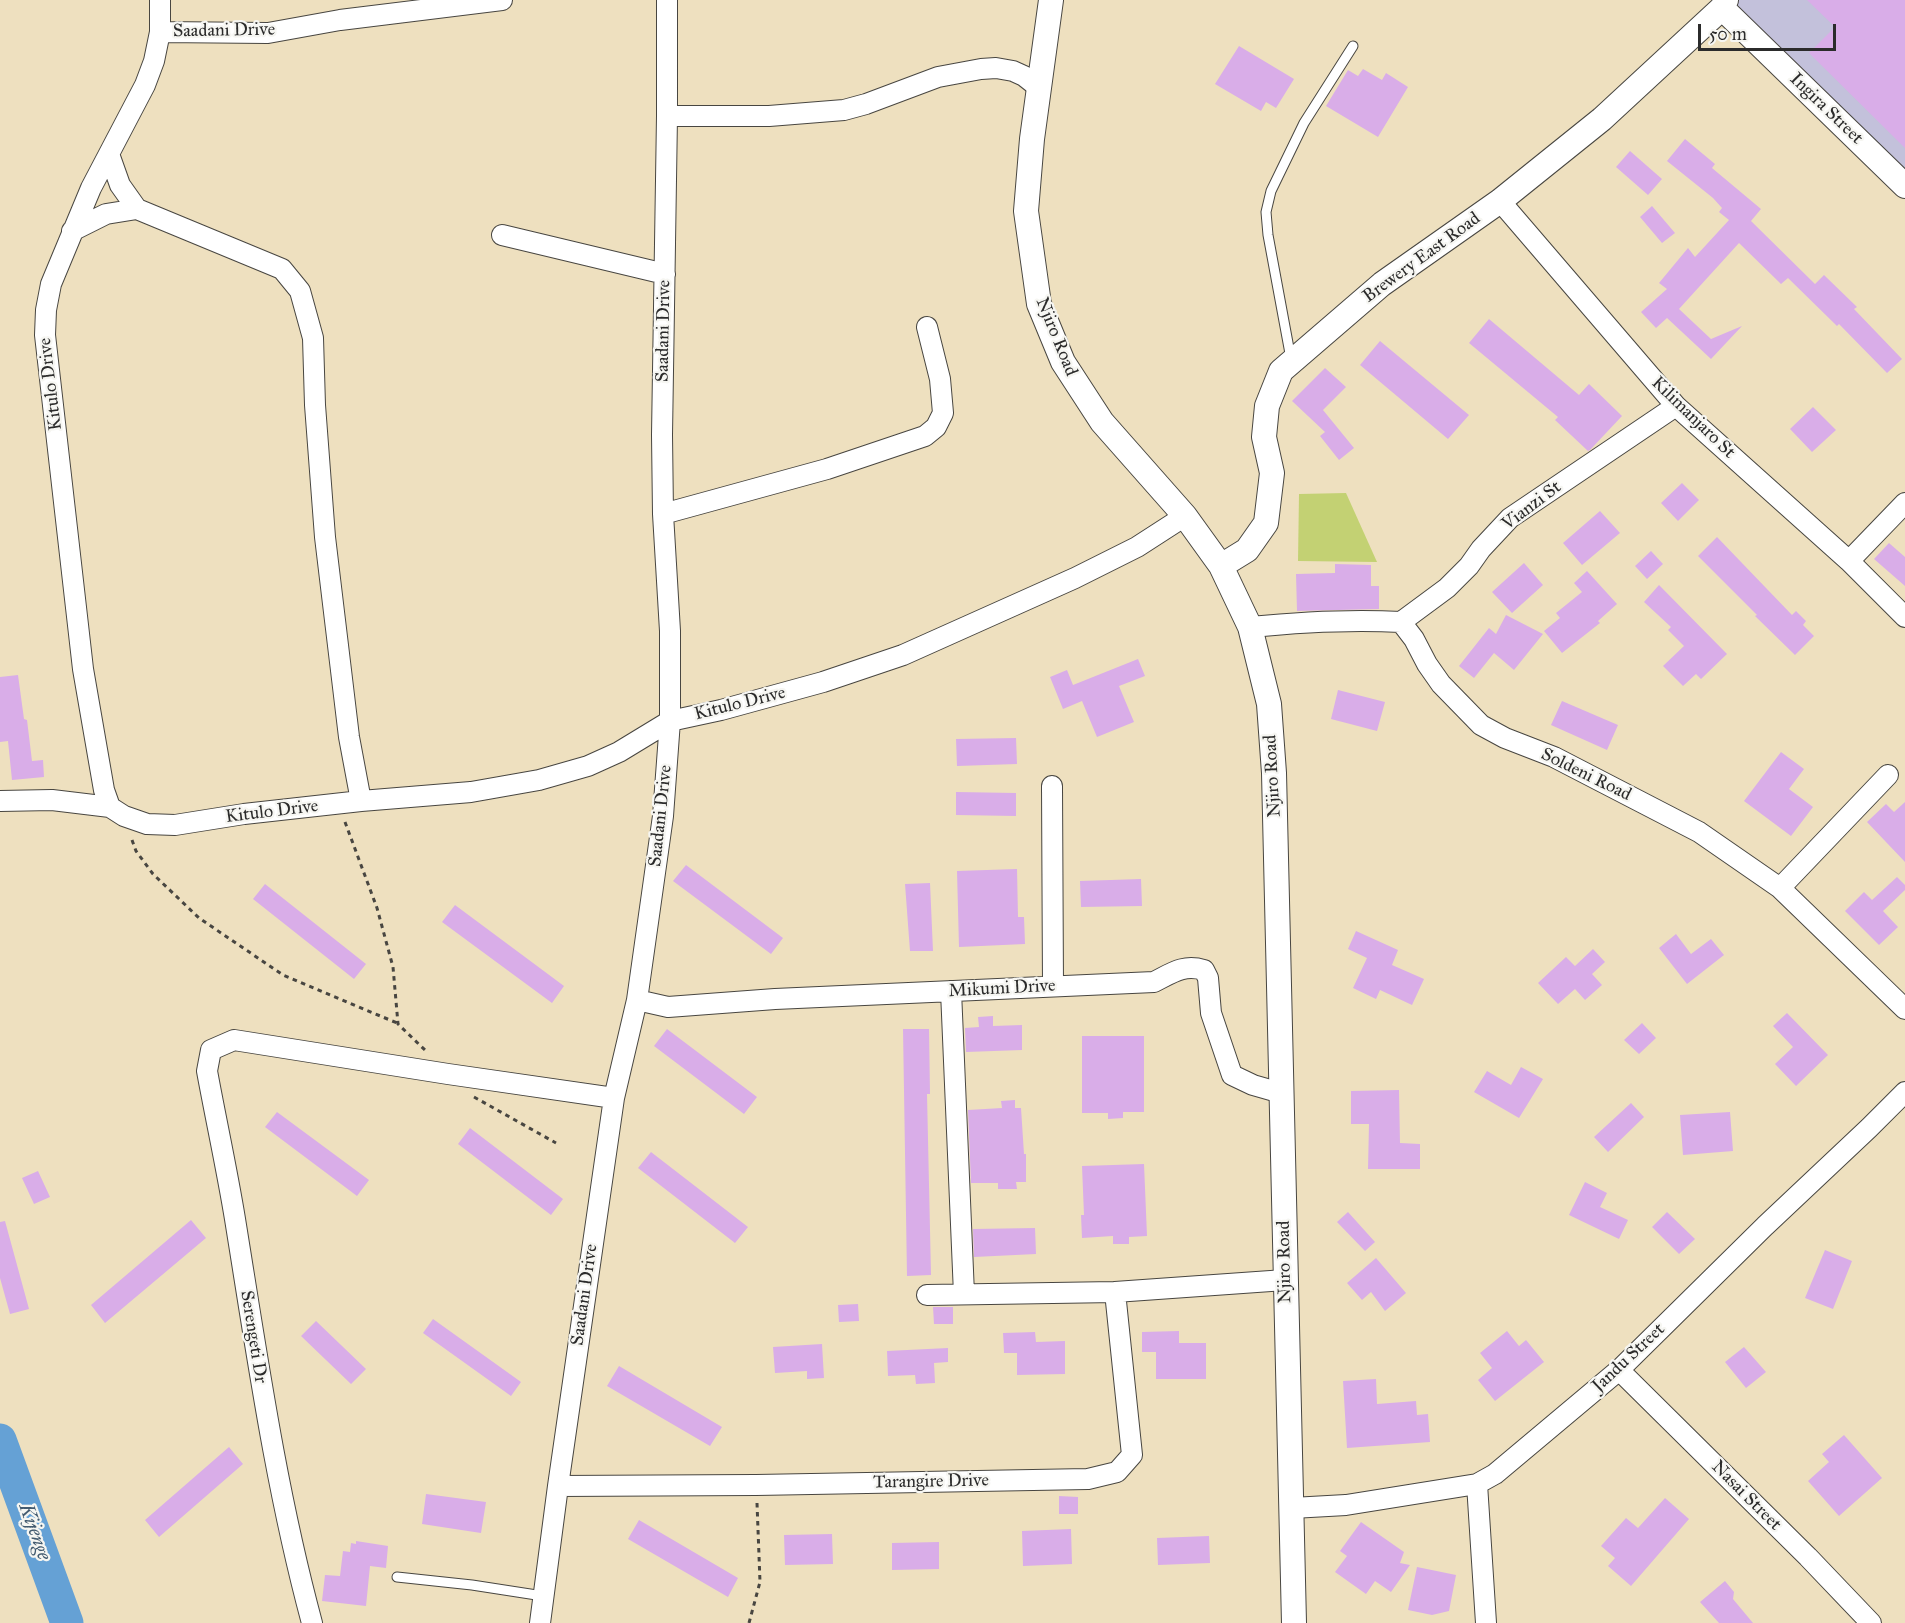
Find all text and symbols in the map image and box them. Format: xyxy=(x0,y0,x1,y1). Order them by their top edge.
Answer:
scale bar xyxy=(1701,12,1839,50)
street label: Saadani Drive xyxy=(173,19,275,43)
text: 50 m xyxy=(1709,23,1747,45)
street label: Ingira Street xyxy=(1785,69,1867,149)
street label: Brewery East Road xyxy=(1359,208,1485,308)
street label: Saadani Drive xyxy=(652,280,676,382)
street label: Njiro Road xyxy=(1030,295,1082,379)
street label: Kitulo Drive xyxy=(35,336,67,432)
street label: Kilimanjaro St xyxy=(1646,373,1740,463)
street label: Vianzi St xyxy=(1498,477,1566,535)
street label: Kitulo Drive xyxy=(692,682,788,726)
street label: Njiro Road xyxy=(1260,734,1286,818)
street label: Soldeni Road xyxy=(1537,744,1635,806)
street label: Saadani Drive xyxy=(645,764,677,868)
street label: Kitulo Drive xyxy=(224,796,320,828)
street label: Mikumi Drive xyxy=(948,975,1056,1003)
street label: Njiro Road xyxy=(1273,1220,1297,1304)
street label: Saadani Drive xyxy=(567,1243,603,1347)
street label: Serengeti Dr xyxy=(235,1289,271,1385)
street label: Jandu Street xyxy=(1588,1319,1670,1397)
street label: Nasai Street xyxy=(1706,1456,1786,1536)
street label: Tarangire Drive xyxy=(873,1470,989,1494)
water label: Kijenge xyxy=(13,1500,55,1564)

